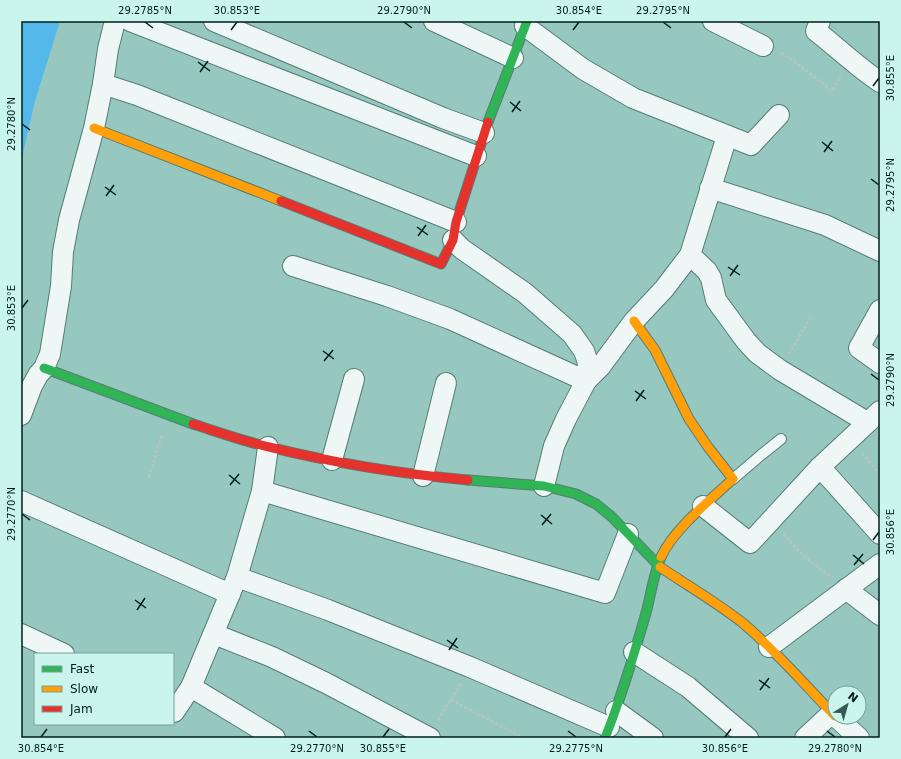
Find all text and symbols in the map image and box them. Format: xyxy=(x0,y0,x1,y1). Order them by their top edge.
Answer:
text: 29.2785°N xyxy=(118,5,172,16)
text: 30.853°E xyxy=(214,5,260,16)
text: 29.2790°N xyxy=(377,5,431,16)
text: 30.854°E xyxy=(556,5,602,16)
text: 29.2795°N xyxy=(636,5,690,16)
text: 30.855°E xyxy=(885,55,896,101)
text: 29.2780°N xyxy=(6,97,17,151)
text: 29.2795°N xyxy=(885,158,896,212)
text: 30.853°E xyxy=(6,285,17,331)
text: 29.2790°N xyxy=(885,353,896,407)
text: 29.2770°N xyxy=(6,487,17,541)
text: 30.856°E xyxy=(885,509,896,555)
legend xyxy=(34,653,174,725)
text: Fast xyxy=(70,662,94,676)
text: Slow xyxy=(70,682,98,696)
north arrow xyxy=(827,685,867,725)
text: N xyxy=(845,689,860,705)
text: Jam xyxy=(69,702,93,716)
text: 30.854°E xyxy=(18,743,64,754)
text: 29.2770°N xyxy=(290,743,344,754)
text: 30.855°E xyxy=(360,743,406,754)
text: 29.2775°N xyxy=(549,743,603,754)
text: 30.856°E xyxy=(702,743,748,754)
text: 29.2780°N xyxy=(808,743,862,754)

